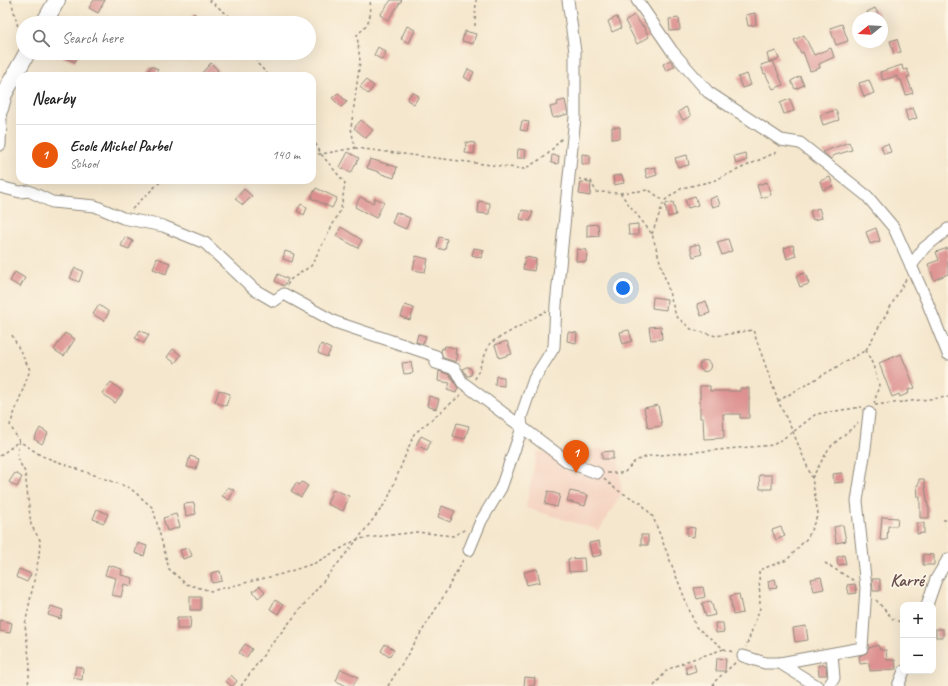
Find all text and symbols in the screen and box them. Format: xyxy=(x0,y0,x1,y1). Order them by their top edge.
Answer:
north arrow xyxy=(852,12,888,48)
search box xyxy=(16,16,316,60)
icon: search xyxy=(30,27,52,49)
text: Search here xyxy=(62,29,123,48)
text: Nearby xyxy=(32,88,75,109)
text: Ecole Michel Parbel xyxy=(70,137,170,156)
text: 1 xyxy=(42,147,48,163)
text: 140 m xyxy=(272,147,300,163)
text: School xyxy=(70,156,98,172)
your location xyxy=(613,278,633,298)
pin: 1 xyxy=(563,440,589,473)
district label: Karré xyxy=(890,570,926,591)
map controls xyxy=(900,602,936,674)
button: + xyxy=(900,602,936,638)
button: − xyxy=(900,638,936,674)

